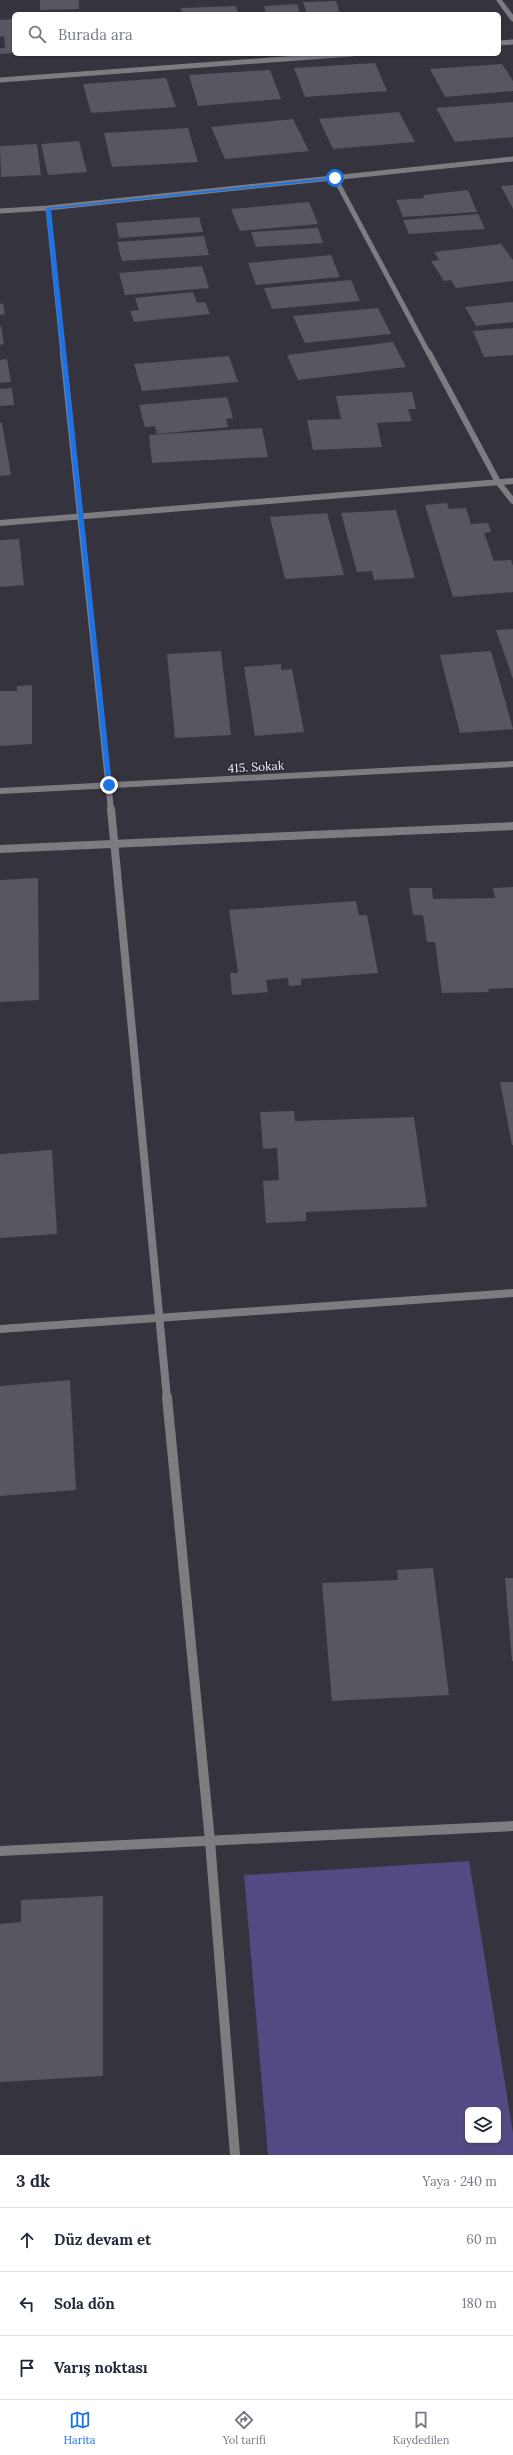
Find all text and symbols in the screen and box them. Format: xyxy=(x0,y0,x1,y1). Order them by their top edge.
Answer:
search box xyxy=(12,12,501,56)
icon: search xyxy=(26,23,48,45)
text: Burada ara xyxy=(58,25,133,44)
route start xyxy=(326,169,344,187)
street label: 415. Sokak xyxy=(227,758,285,775)
route end xyxy=(100,776,118,794)
map controls xyxy=(465,2107,501,2143)
button: layers xyxy=(465,2107,501,2143)
text: 3 dk xyxy=(16,2170,50,2192)
text: Yaya · 240 m xyxy=(422,2173,497,2190)
icon: ahead xyxy=(16,2229,38,2251)
text: Düz devam et xyxy=(54,2230,151,2249)
text: 60 m xyxy=(466,2231,497,2248)
icon: left xyxy=(16,2293,38,2315)
text: Sola dön xyxy=(54,2294,115,2313)
text: 180 m xyxy=(462,2295,497,2312)
icon: arrive xyxy=(16,2357,38,2379)
text: Varış noktası xyxy=(54,2358,148,2377)
tab: Harita xyxy=(64,2409,96,2447)
tab: Yol tarifi xyxy=(223,2409,266,2447)
tab: Kaydedilen xyxy=(393,2409,449,2447)

